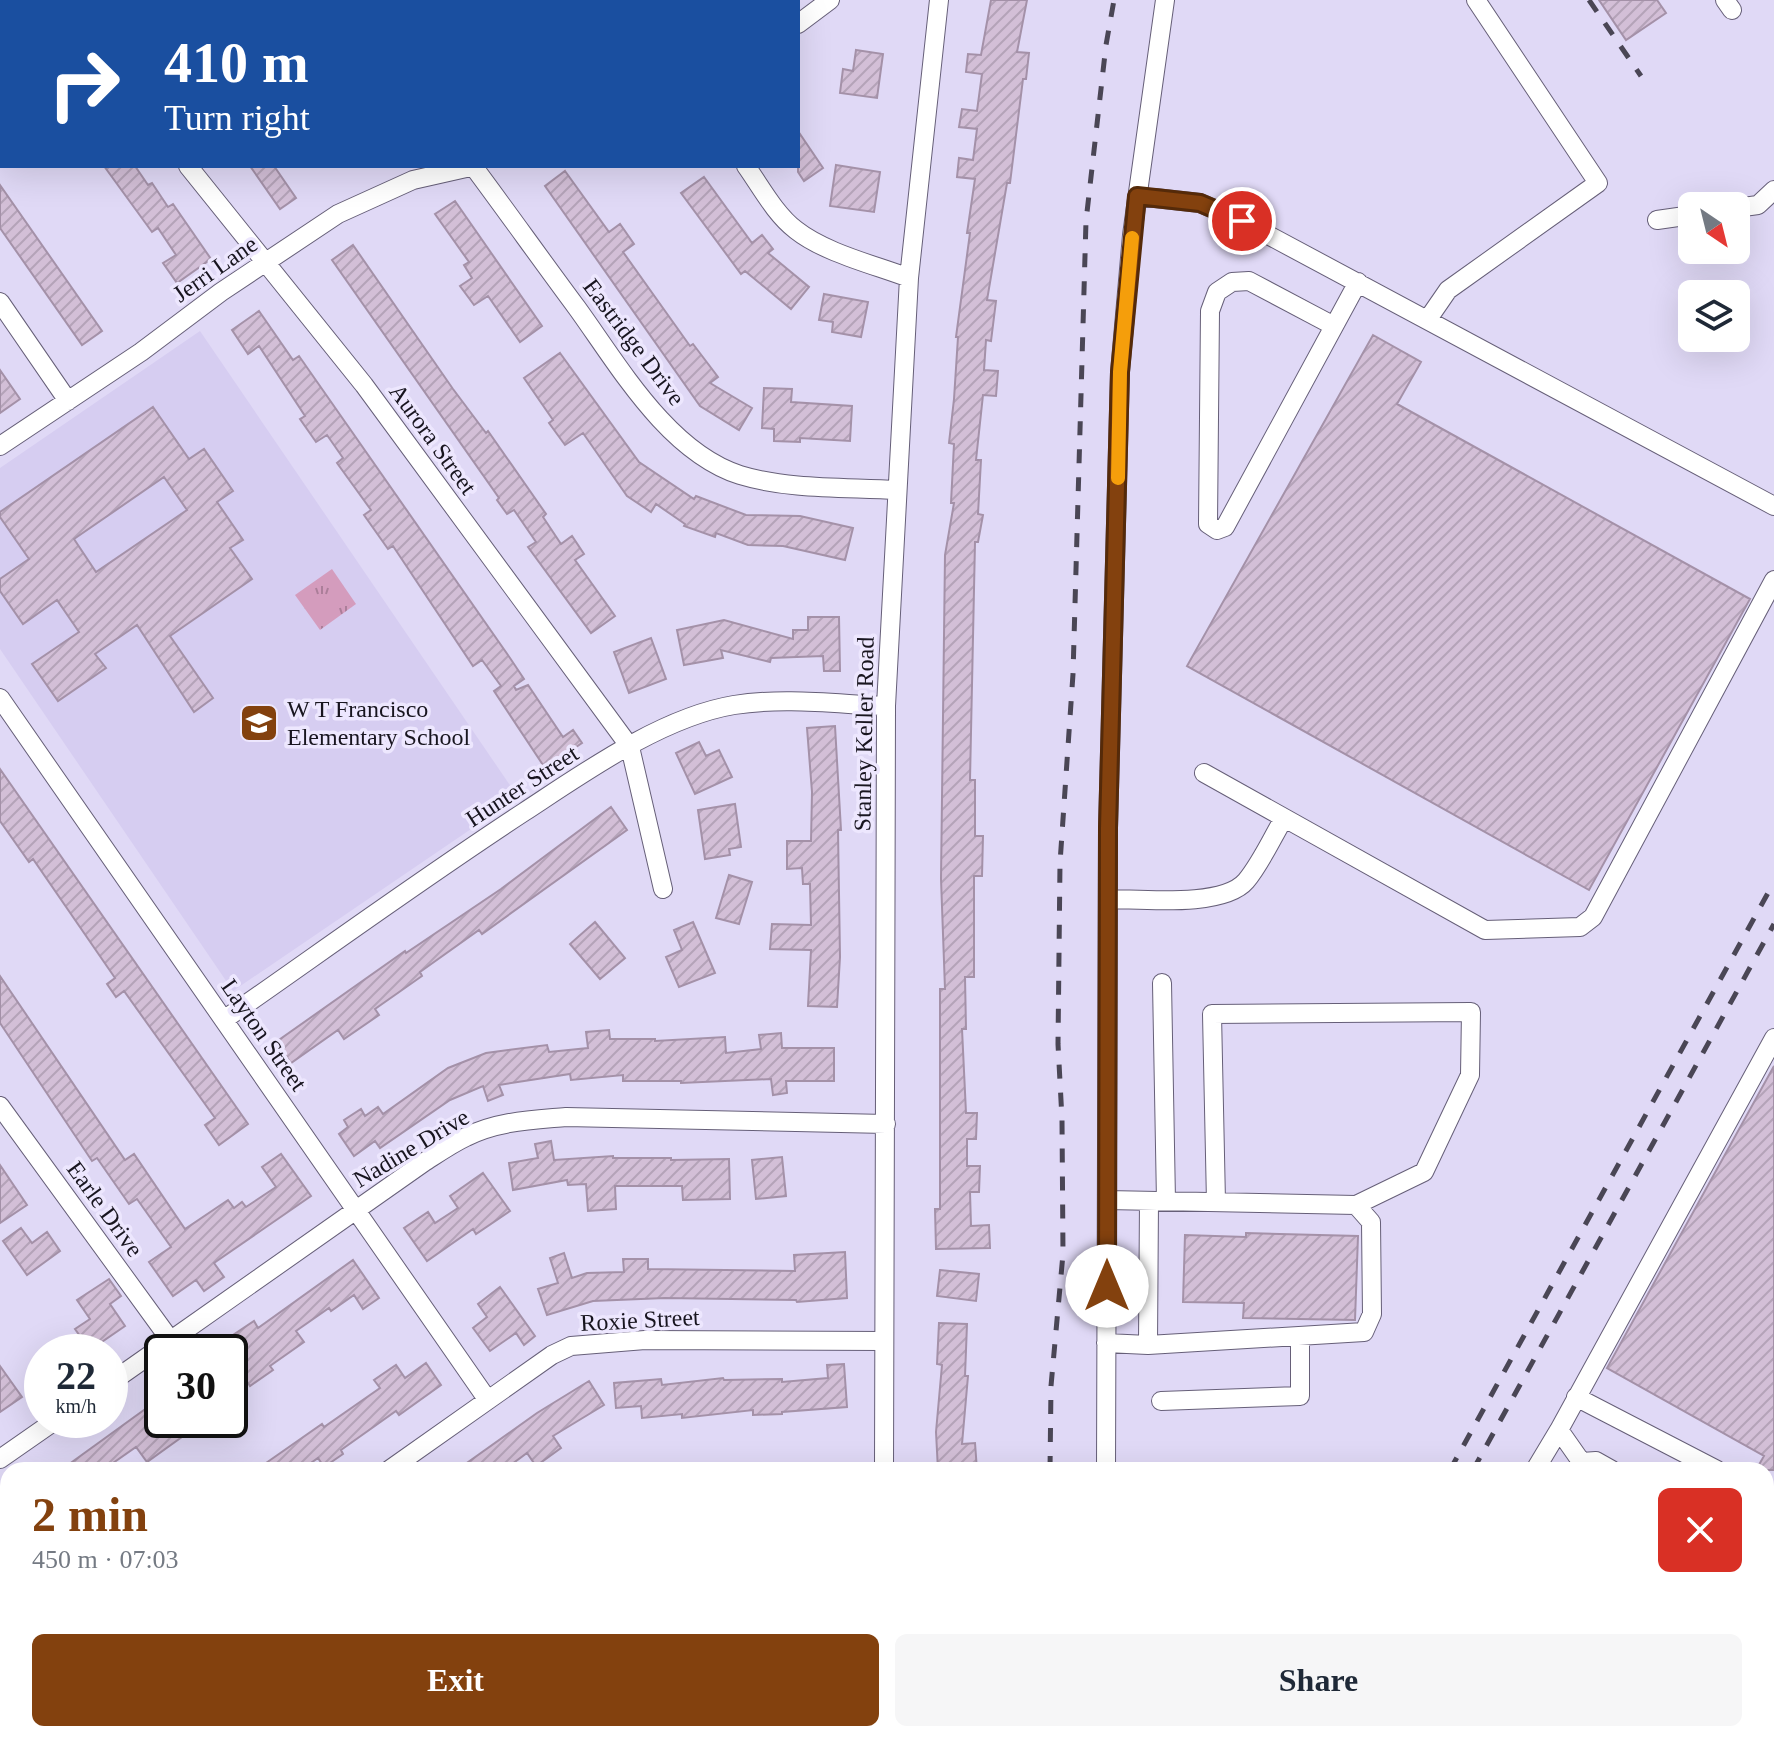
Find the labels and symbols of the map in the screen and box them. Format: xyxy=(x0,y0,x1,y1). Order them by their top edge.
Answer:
pin xyxy=(1208,187,1276,255)
north arrow xyxy=(1678,192,1750,264)
street label: Jerri Lane xyxy=(168,231,262,307)
street label: Eastridge Drive xyxy=(578,274,690,410)
street label: Aurora Street xyxy=(384,379,482,499)
street label: Stanley Keller Road xyxy=(849,636,879,832)
place label: W T Francisco Elementary School xyxy=(287,696,471,750)
school or university icon: W T Francisco Elementary School xyxy=(238,702,280,744)
street label: Hunter Street xyxy=(461,740,583,832)
street label: Layton Street xyxy=(216,974,312,1096)
street label: Nadine Drive xyxy=(349,1103,473,1193)
street label: Earle Drive xyxy=(62,1156,148,1262)
position arrow xyxy=(1065,1244,1149,1328)
street label: Roxie Street xyxy=(580,1304,701,1336)
speed limit sign: 30 xyxy=(144,1334,248,1438)

